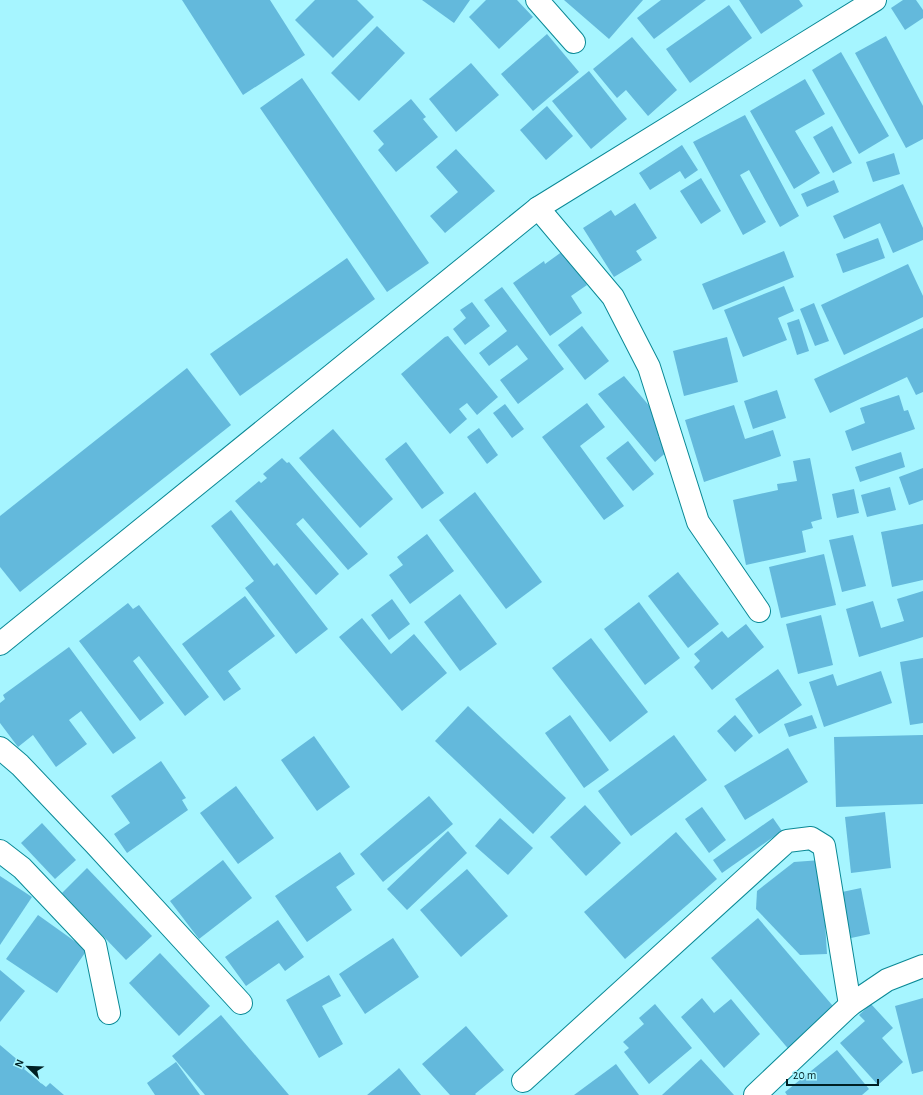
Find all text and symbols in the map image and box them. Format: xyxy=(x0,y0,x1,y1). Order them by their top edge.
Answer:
north arrow xyxy=(8,1047,48,1087)
text: N xyxy=(13,1058,26,1069)
scale bar xyxy=(787,1061,878,1087)
text: 20 m xyxy=(793,1069,816,1081)

